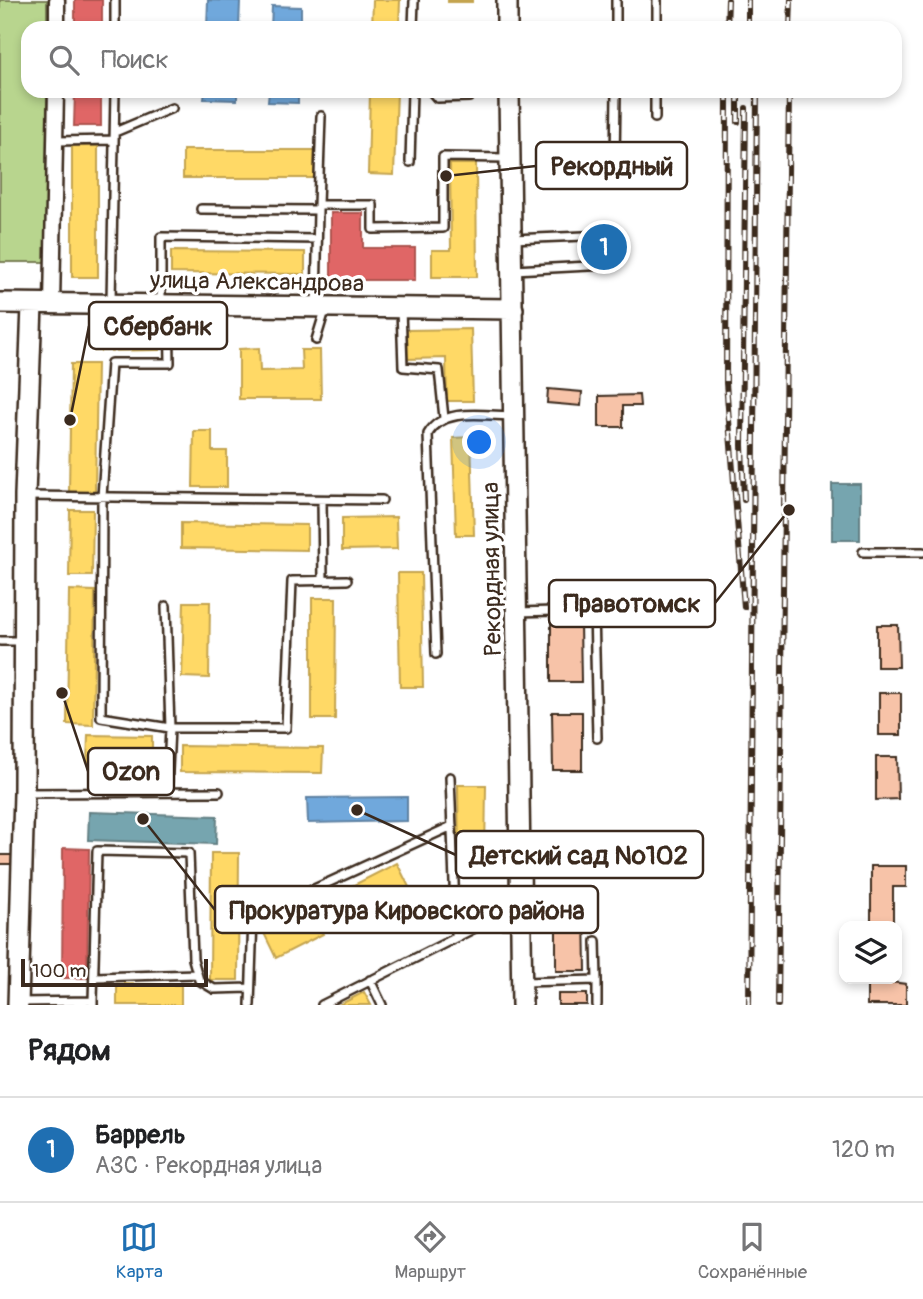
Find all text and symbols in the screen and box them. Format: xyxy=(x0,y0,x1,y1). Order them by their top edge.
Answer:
search box xyxy=(21,21,902,98)
icon: search xyxy=(45,41,83,79)
text: Поиск xyxy=(101,44,169,76)
callout: Рекордный xyxy=(536,142,687,189)
text: Рекордный xyxy=(550,151,674,183)
pin: 1 xyxy=(581,221,627,273)
street label: улица Александрова xyxy=(149,266,364,298)
callout: Сбербанк xyxy=(89,302,227,349)
text: Сбербанк xyxy=(103,311,213,343)
your location xyxy=(462,425,496,459)
street label: Рекордная улица xyxy=(476,482,508,656)
callout: Правотомск xyxy=(549,580,715,627)
text: Правотомск xyxy=(563,588,701,620)
callout: Ozon xyxy=(88,748,174,795)
text: Ozon xyxy=(102,756,161,788)
callout: Детский сад №102 xyxy=(456,831,703,878)
text: Детский сад №102 xyxy=(468,840,688,872)
callout: Прокуратура Кировского района xyxy=(215,886,598,933)
text: Прокуратура Кировского района xyxy=(229,895,585,927)
map controls xyxy=(839,921,902,984)
button: layers xyxy=(839,921,902,984)
scale bar xyxy=(21,956,208,988)
text: 100 m xyxy=(32,959,86,983)
text: Рядом xyxy=(28,1032,111,1069)
text: Баррель xyxy=(95,1119,186,1151)
text: 1 xyxy=(47,1135,56,1164)
text: 120 m xyxy=(832,1135,895,1164)
text: АЗС · Рекордная улица xyxy=(95,1151,322,1180)
tab: Карта xyxy=(116,1218,163,1284)
tab: Маршрут xyxy=(395,1218,466,1284)
tab: Сохранённые xyxy=(698,1218,807,1284)

